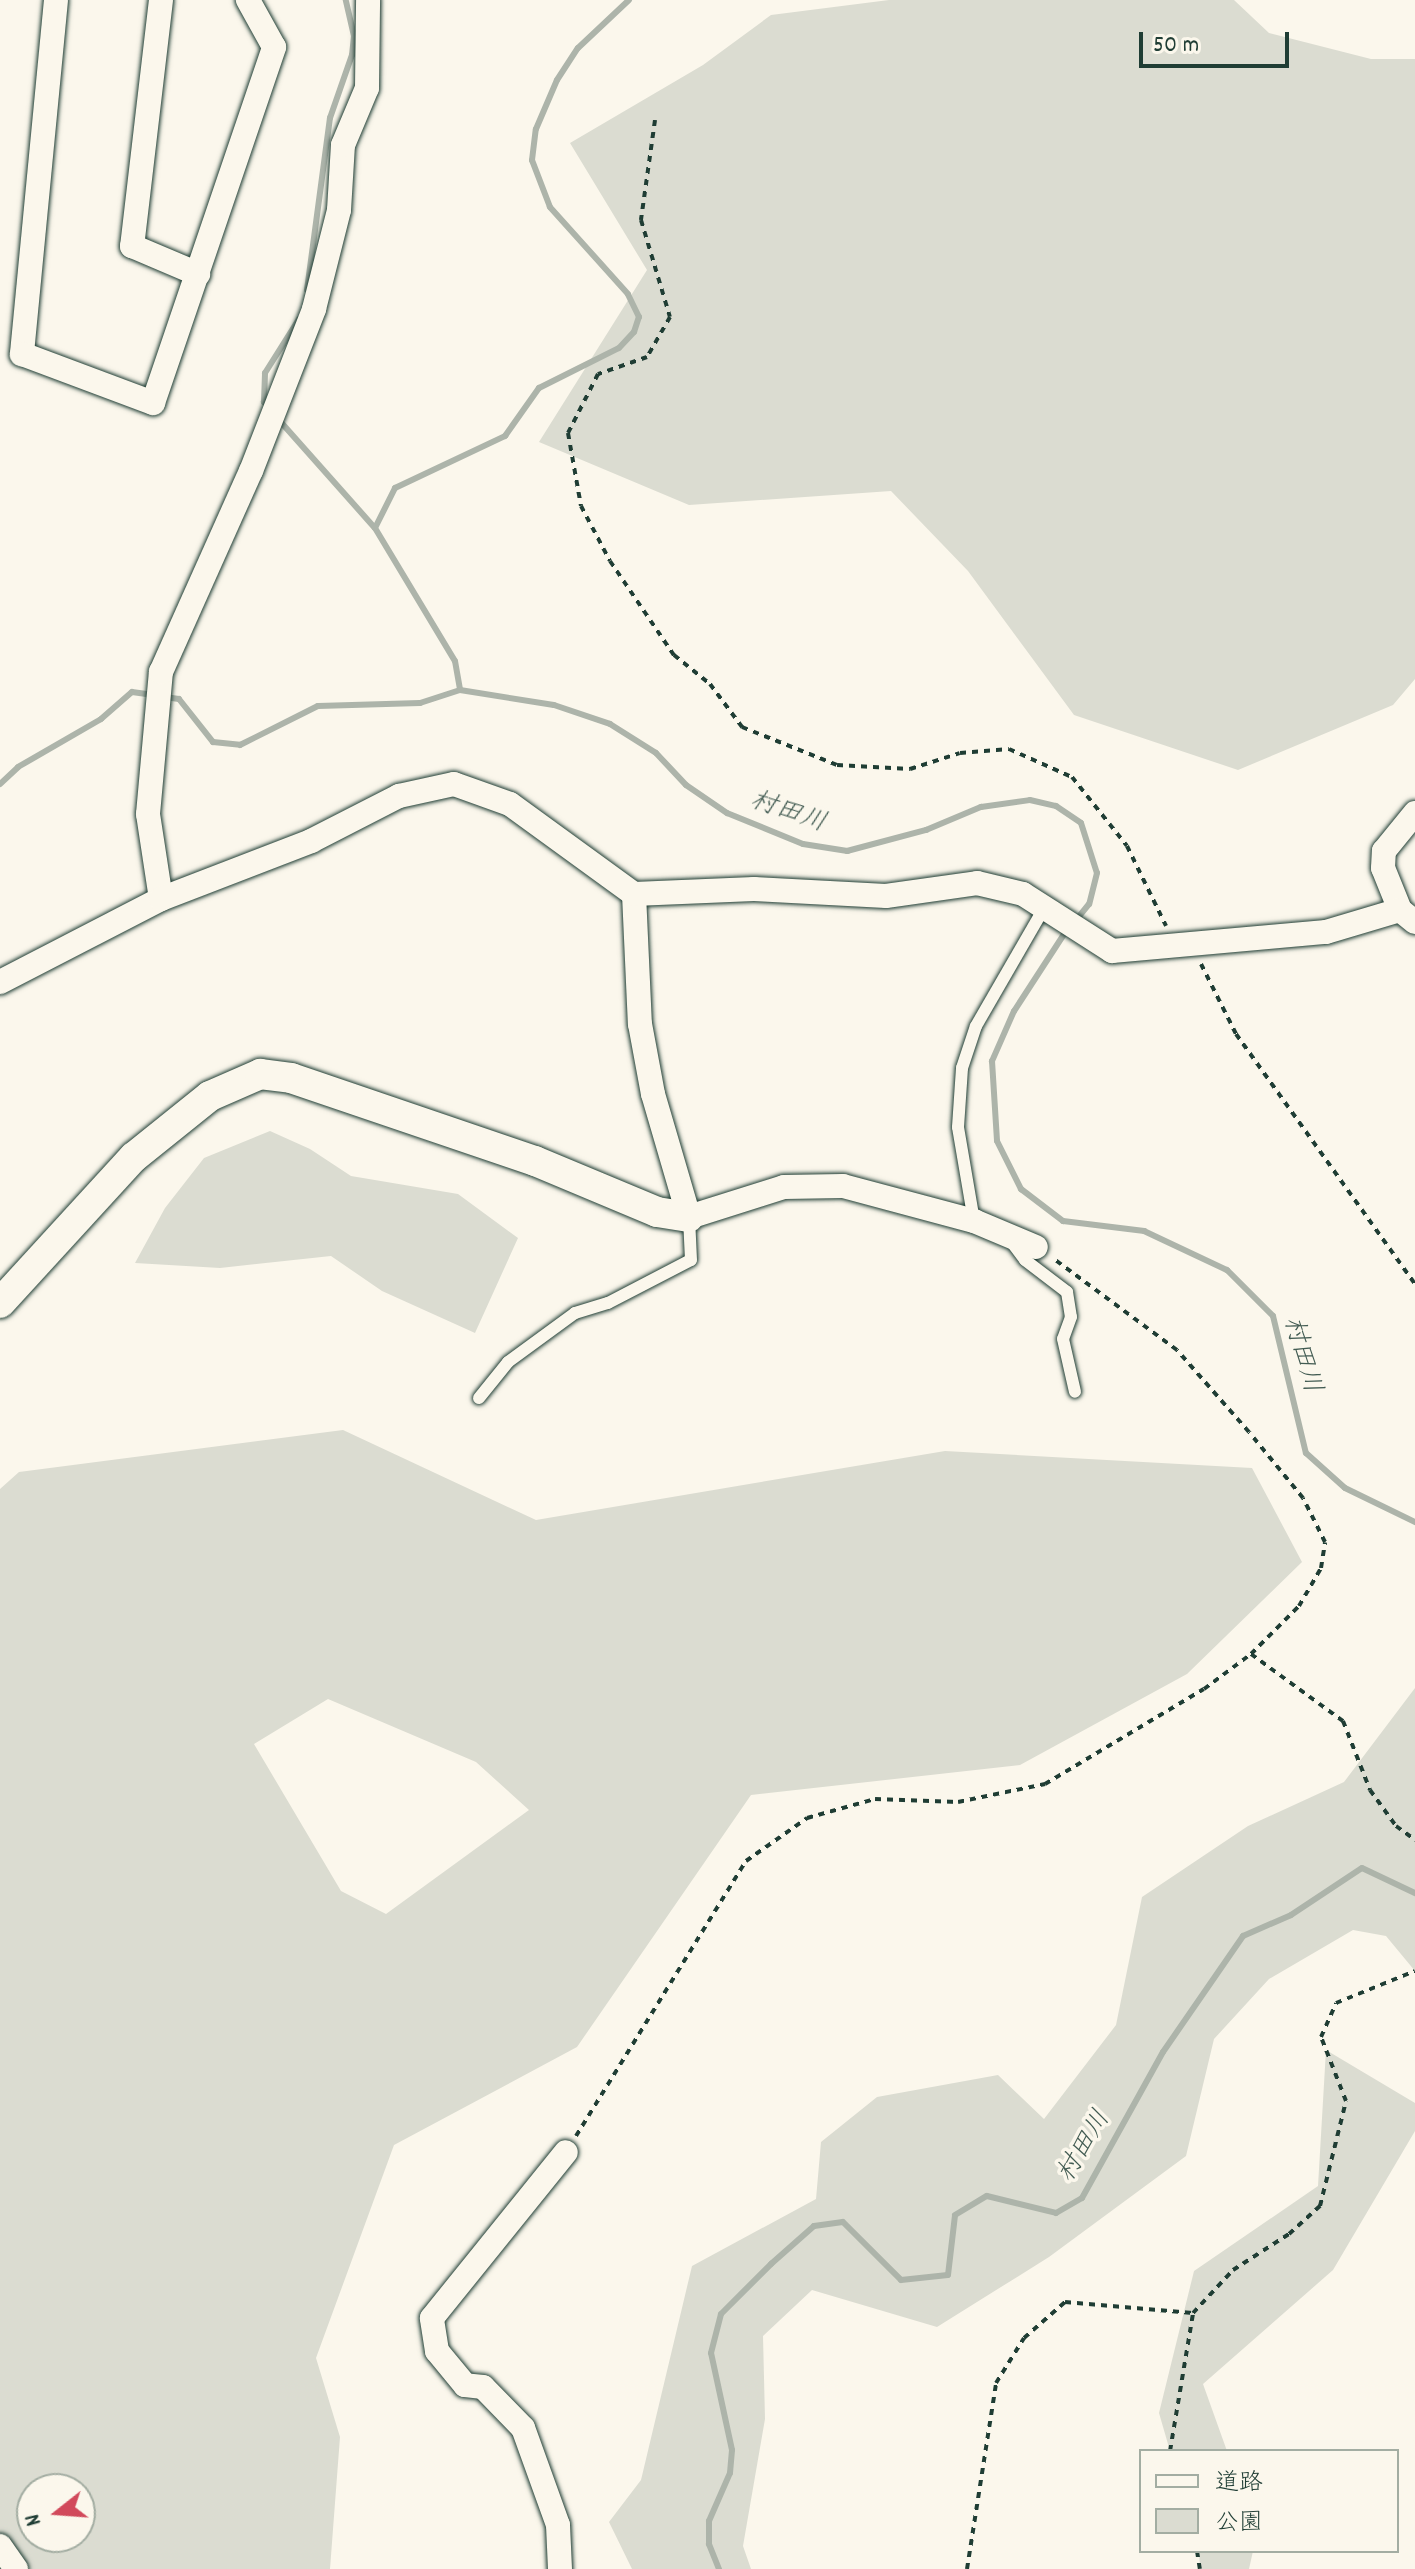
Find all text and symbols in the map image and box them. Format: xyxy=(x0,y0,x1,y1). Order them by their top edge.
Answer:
scale bar xyxy=(1143,16,1293,66)
text: 50 m xyxy=(1153,29,1199,63)
water label: 村田川 xyxy=(746,786,830,840)
water label: 村田川 xyxy=(1275,1313,1327,1397)
water label: 村田川 xyxy=(1052,2106,1118,2188)
legend xyxy=(1139,2449,1399,2553)
text: 道路 xyxy=(1215,2467,1263,2501)
north arrow xyxy=(16,2473,96,2553)
text: 公園 xyxy=(1215,2507,1263,2541)
text: N xyxy=(18,2510,51,2529)

